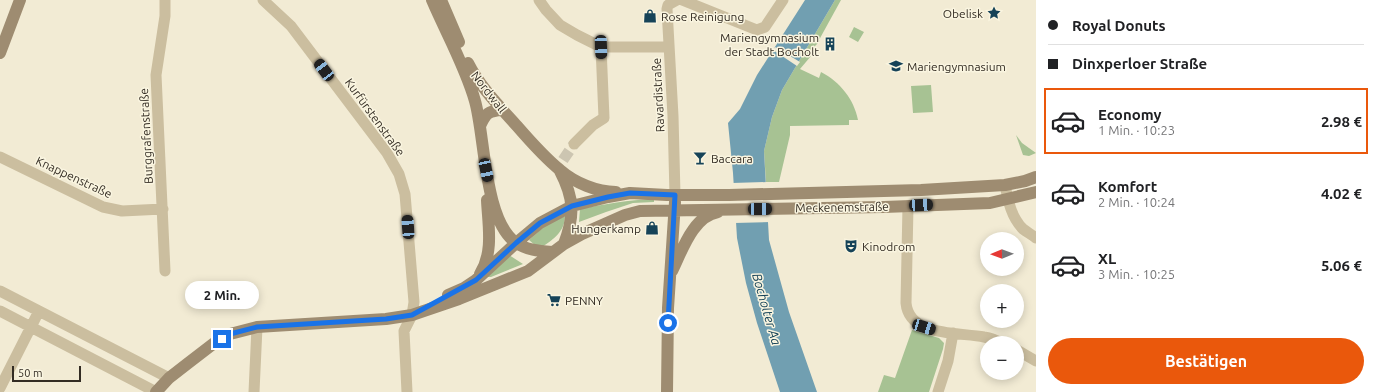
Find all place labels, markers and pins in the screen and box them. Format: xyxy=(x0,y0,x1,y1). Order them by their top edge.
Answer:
place icon: Obelisk xyxy=(986,5,1002,21)
place label: Obelisk xyxy=(943,7,983,20)
shop icon: Rose Reinigung xyxy=(642,8,658,24)
place label: Rose Reinigung xyxy=(661,10,744,23)
place label: Mariengymnasium der Stadt Bocholt xyxy=(720,31,819,58)
building icon: Mariengymnasium der Stadt Bocholt xyxy=(822,36,838,52)
school or university icon: Mariengymnasium xyxy=(888,58,904,74)
place label: Mariengymnasium xyxy=(907,60,1006,73)
bar icon: Baccara xyxy=(692,150,708,166)
place label: Baccara xyxy=(711,152,753,165)
shop icon: Hungerkamp xyxy=(644,220,660,236)
place label: Hungerkamp xyxy=(571,222,641,235)
theatre icon: Kinodrom xyxy=(843,238,859,254)
place label: Kinodrom xyxy=(862,240,915,253)
supermarket icon: PENNY xyxy=(546,292,562,308)
place label: PENNY xyxy=(565,294,603,307)

